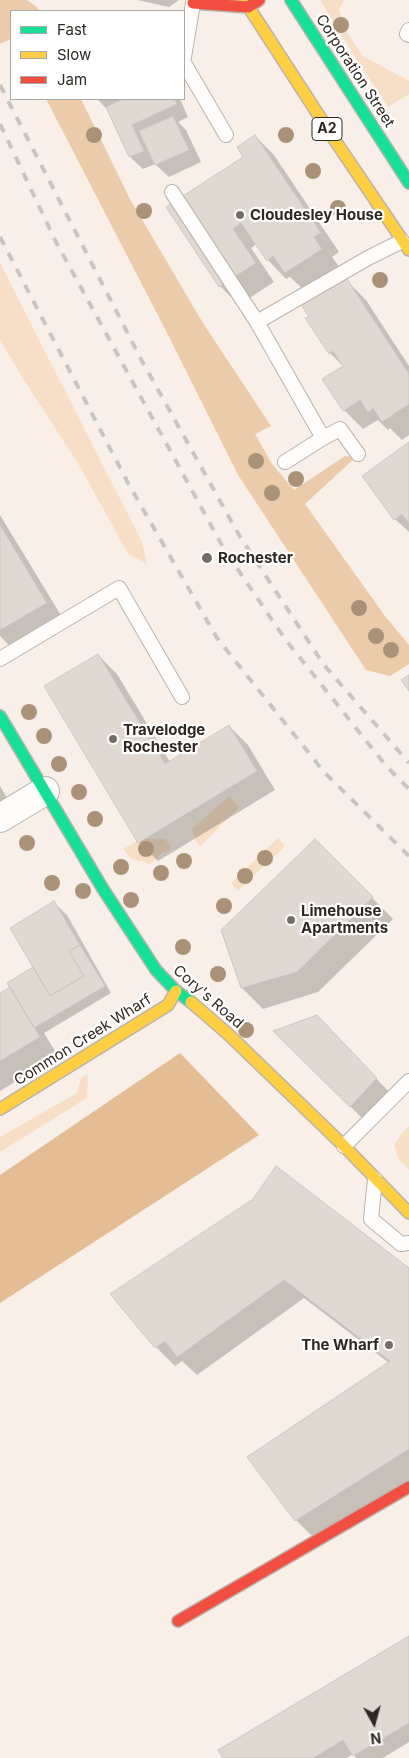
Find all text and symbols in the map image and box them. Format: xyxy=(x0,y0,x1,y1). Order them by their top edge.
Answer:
legend xyxy=(10,10,185,100)
street label: Corporation Street xyxy=(312,11,398,131)
text: Fast xyxy=(57,20,87,39)
text: Slow xyxy=(57,45,91,64)
text: Jam xyxy=(57,70,87,89)
road number: A2 xyxy=(312,118,342,140)
place label: Cloudesley House xyxy=(250,206,383,224)
marker: Cloudesley House xyxy=(234,209,246,221)
place label: Rochester xyxy=(218,549,293,567)
marker: Rochester xyxy=(200,551,214,565)
place label: Travelodge Rochester xyxy=(123,721,205,756)
marker: Travelodge Rochester xyxy=(107,733,119,745)
place label: Limehouse Apartments xyxy=(301,902,388,937)
marker: Limehouse Apartments xyxy=(285,914,297,926)
street label: Cory's Road xyxy=(169,962,247,1032)
street label: Common Creek Wharf xyxy=(11,990,155,1090)
place label: The Wharf xyxy=(301,1336,379,1354)
marker: The Wharf xyxy=(383,1339,395,1351)
north arrow xyxy=(349,1698,399,1748)
text: N xyxy=(370,1729,382,1747)

